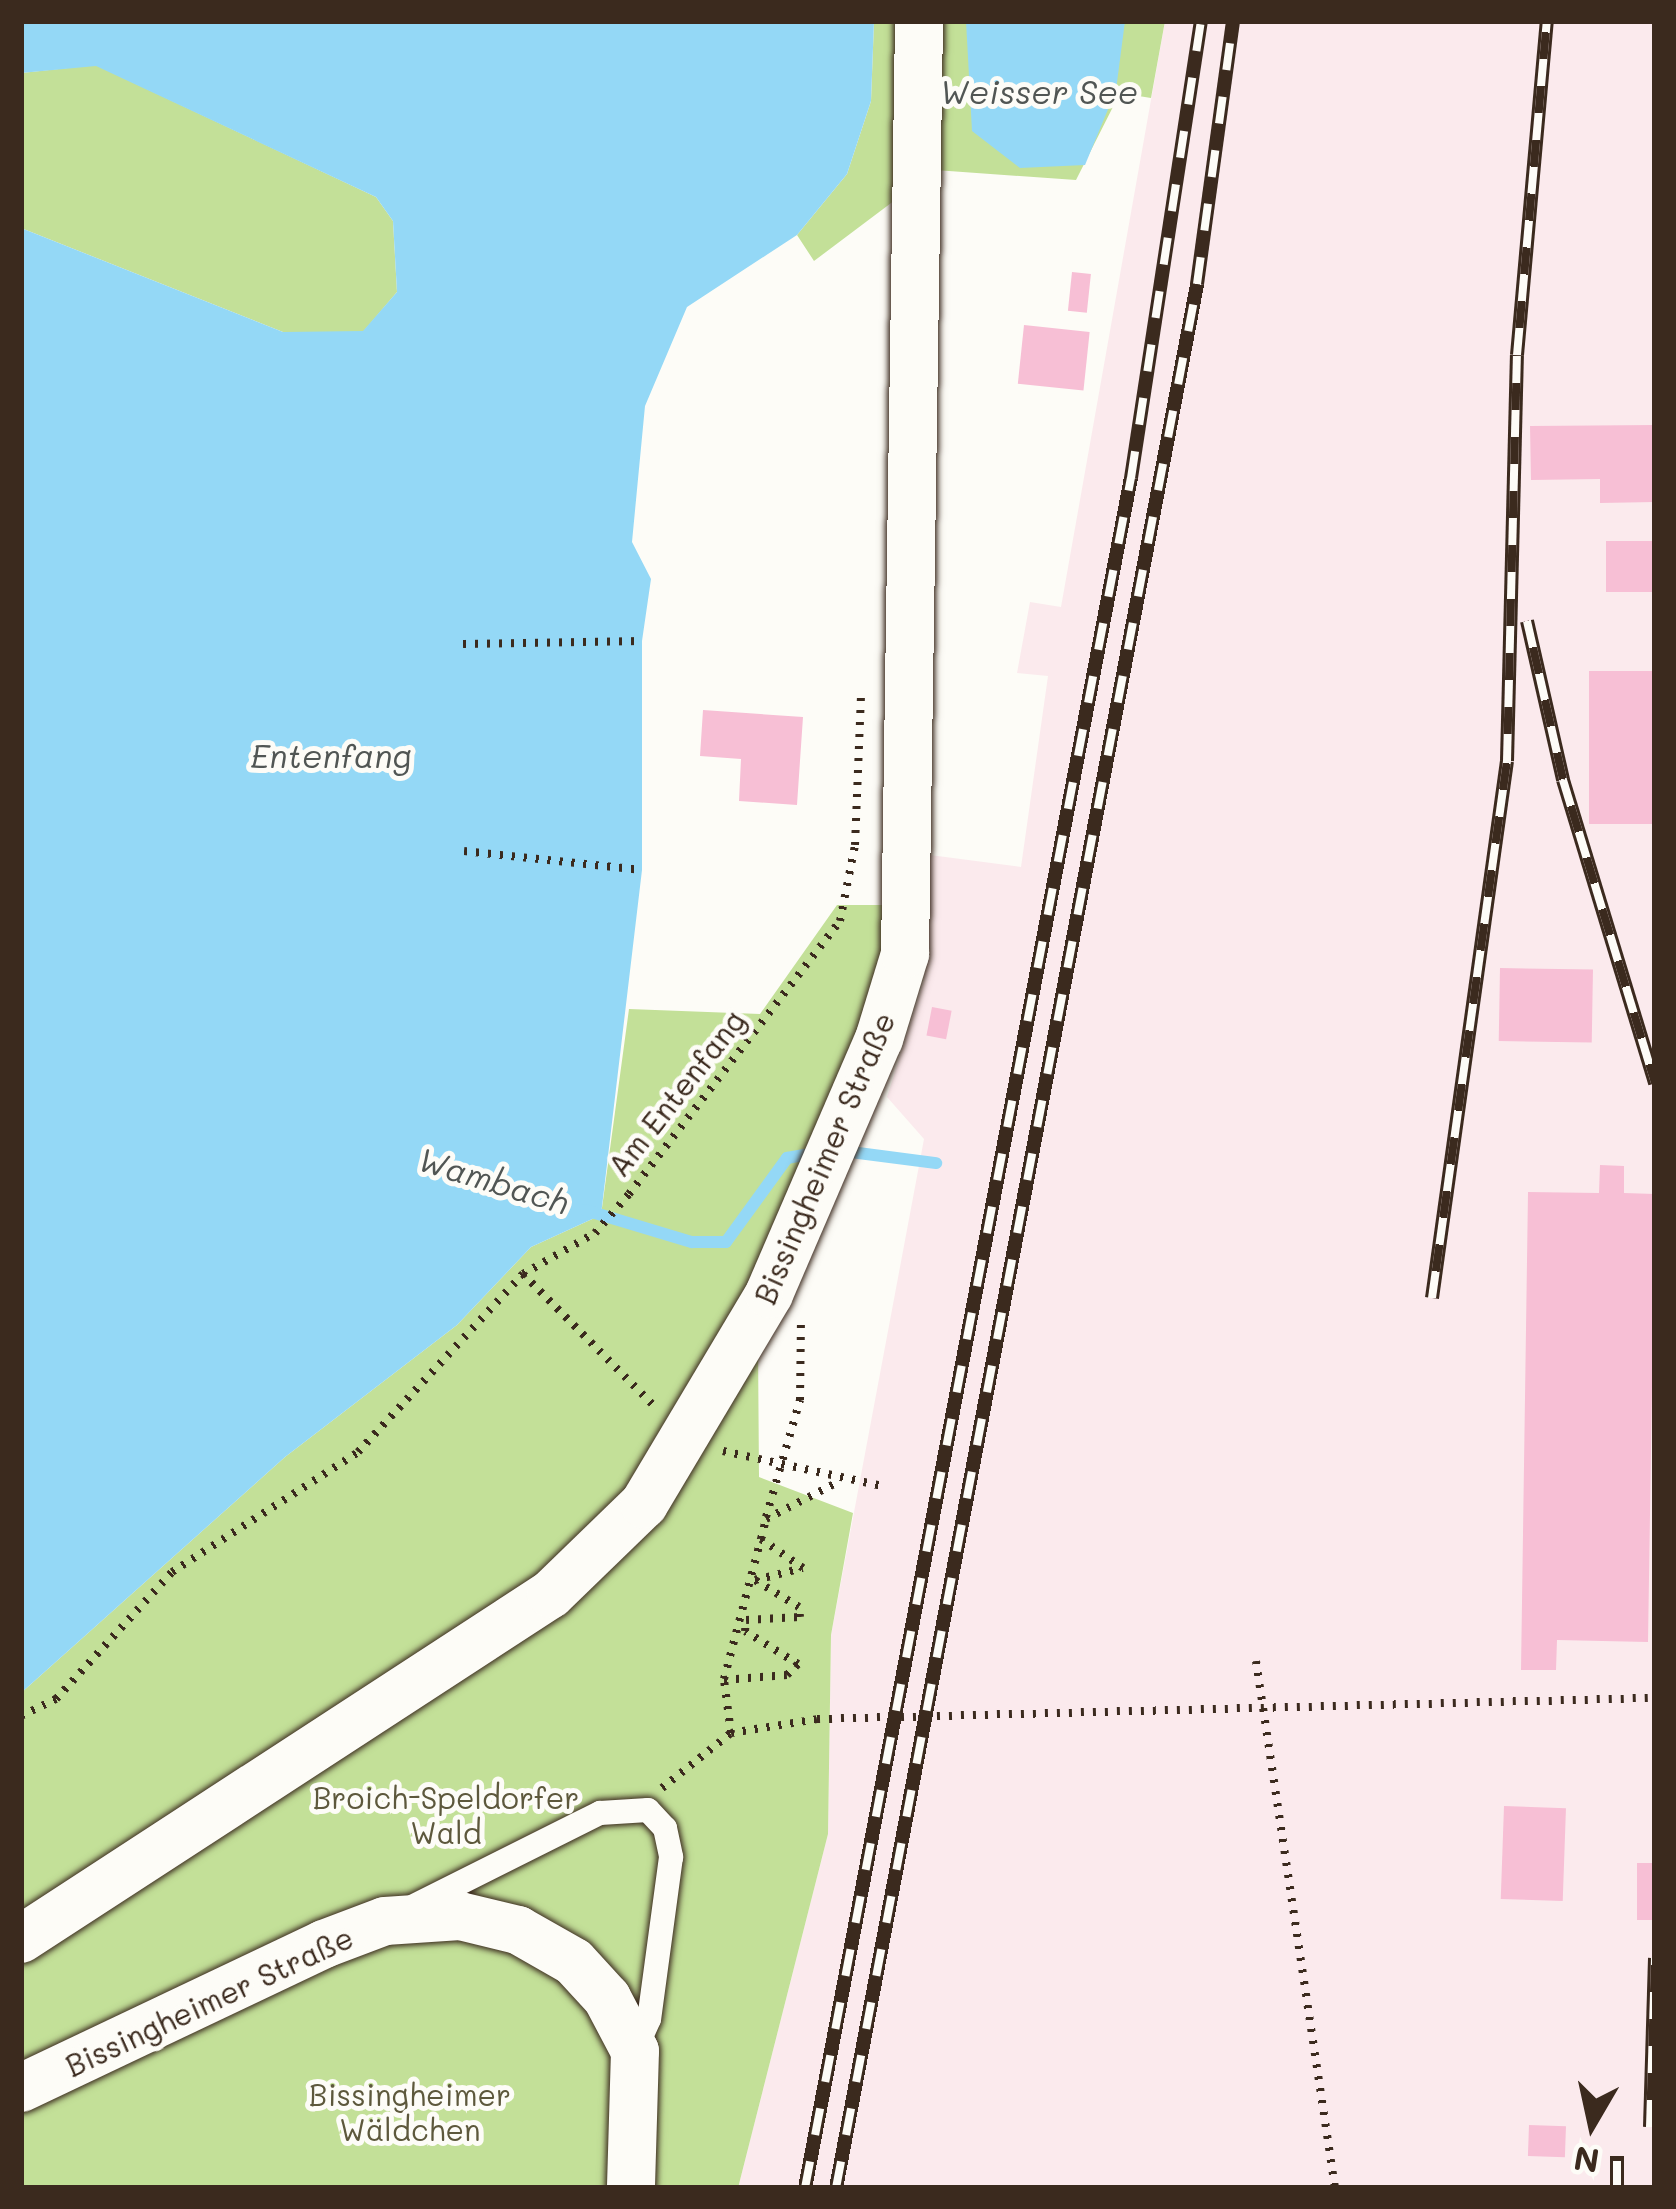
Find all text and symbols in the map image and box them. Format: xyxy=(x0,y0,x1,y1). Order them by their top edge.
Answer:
water label: Weisser See xyxy=(940,71,1138,111)
water label: Entenfang xyxy=(250,735,412,775)
street label: Am Entenfang xyxy=(600,1003,752,1183)
street label: Bissingheimer Straße xyxy=(746,1007,902,1309)
water label: Wambach xyxy=(414,1138,574,1222)
park label: Broich-Speldorfer Wald xyxy=(313,1779,579,1850)
street label: Bissingheimer Straße xyxy=(59,1918,359,2084)
north arrow xyxy=(1532,2065,1652,2185)
park label: Bissingheimer Wäldchen xyxy=(309,2076,511,2146)
text: N xyxy=(1571,2138,1602,2184)

